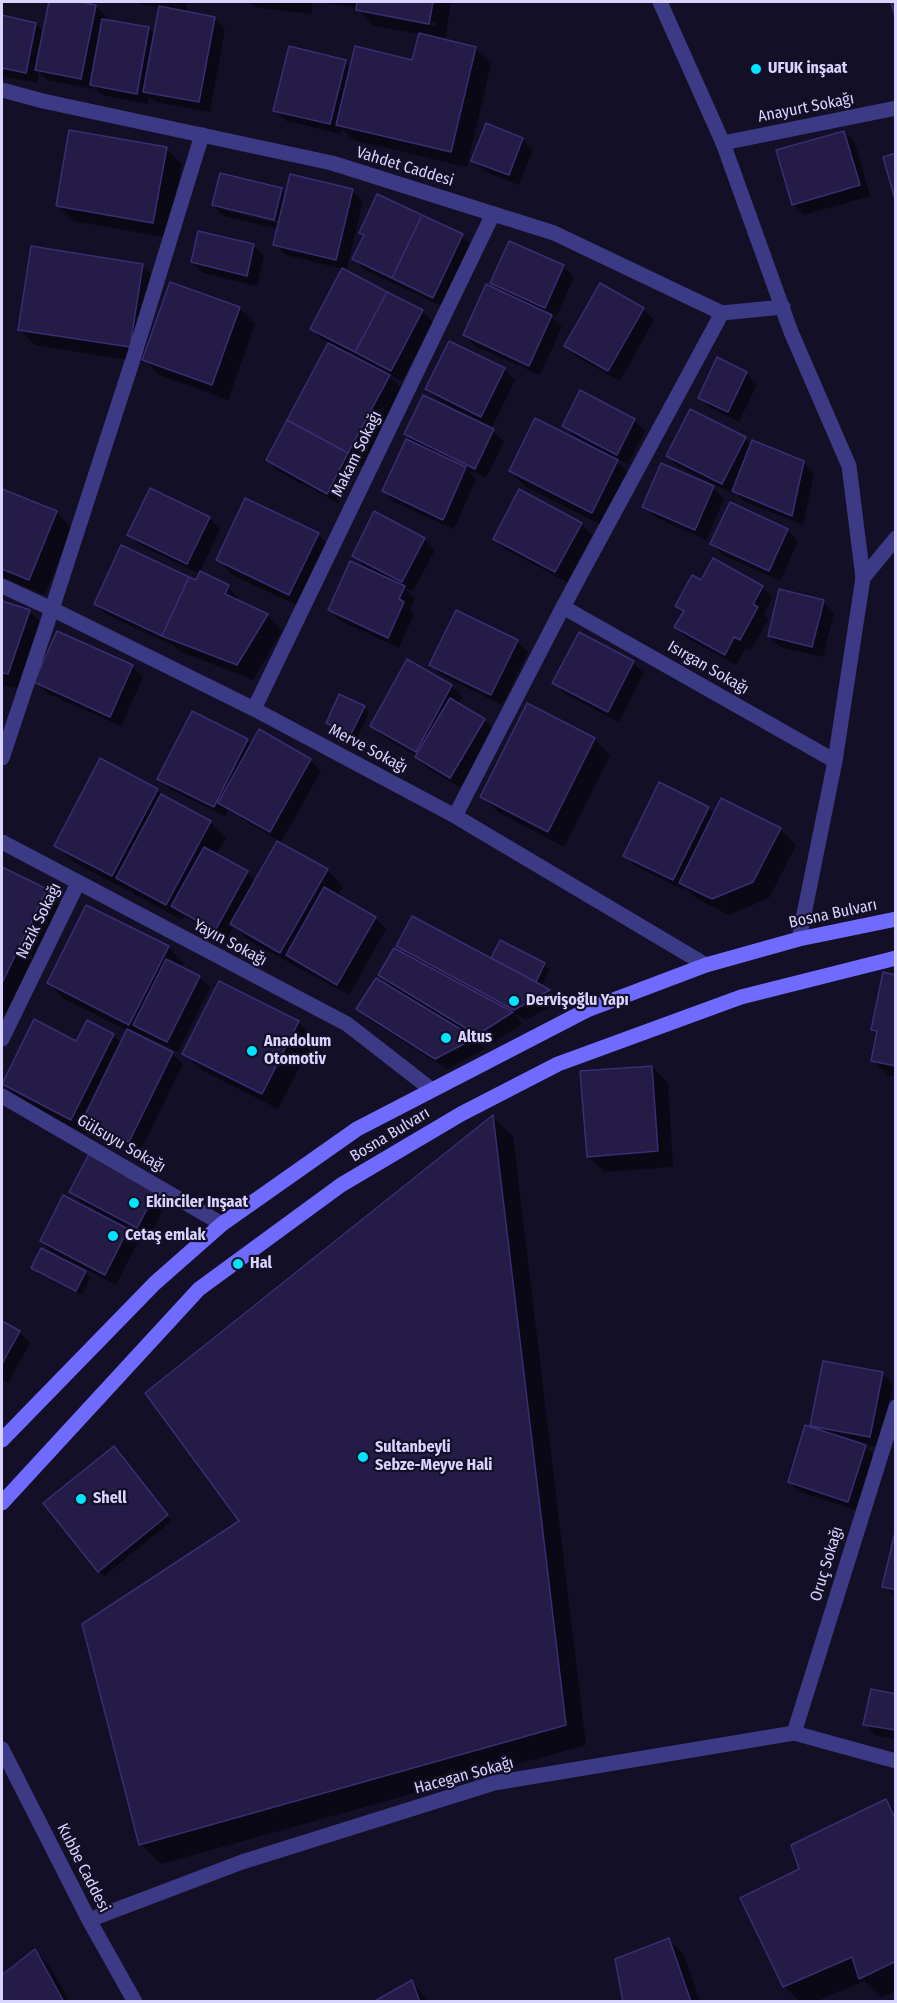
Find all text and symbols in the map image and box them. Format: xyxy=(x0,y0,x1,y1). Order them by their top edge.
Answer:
place label: UFUK inşaat xyxy=(768,59,847,79)
marker: UFUK inşaat xyxy=(749,62,763,76)
street label: Anayurt Sokağı xyxy=(756,89,856,127)
street label: Vahdet Caddesi xyxy=(354,143,456,191)
street label: Makam Sokağı xyxy=(328,408,386,500)
street label: Isırgan Sokağı xyxy=(664,637,752,699)
street label: Merve Sokağı xyxy=(325,720,411,778)
street label: Nazik Sokağı xyxy=(12,880,66,962)
street label: Bosna Bulvarı xyxy=(787,895,879,933)
street label: Yayın Sokağı xyxy=(190,916,270,970)
place label: Dervişoğlu Yapı xyxy=(526,991,629,1011)
marker: Dervişoğlu Yapı xyxy=(507,994,521,1008)
place label: Altus xyxy=(458,1028,492,1048)
marker: Altus xyxy=(439,1031,453,1045)
place label: Anadolum Otomotiv xyxy=(264,1032,331,1070)
marker: Anadolum Otomotiv xyxy=(245,1044,259,1058)
street label: Bosna Bulvarı xyxy=(347,1104,433,1166)
street label: Gülsuyu Sokağı xyxy=(73,1111,169,1177)
place label: Ekinciler Inşaat xyxy=(146,1193,248,1213)
marker: Ekinciler Inşaat xyxy=(127,1196,141,1210)
place label: Cetaş emlak xyxy=(125,1226,206,1246)
marker: Cetaş emlak xyxy=(106,1229,120,1243)
place label: Hal xyxy=(250,1254,272,1274)
marker: Hal xyxy=(231,1257,245,1271)
place label: Sultanbeyli Sebze-Meyve Hali xyxy=(375,1438,493,1476)
marker: Sultanbeyli Sebze-Meyve Hali xyxy=(356,1450,370,1464)
place label: Shell xyxy=(93,1489,127,1509)
marker: Shell xyxy=(74,1492,88,1506)
street label: Oruç Sokağı xyxy=(807,1524,847,1604)
street label: Hacegan Sokağı xyxy=(412,1754,516,1798)
street label: Kubbe Caddesi xyxy=(52,1820,114,1916)

